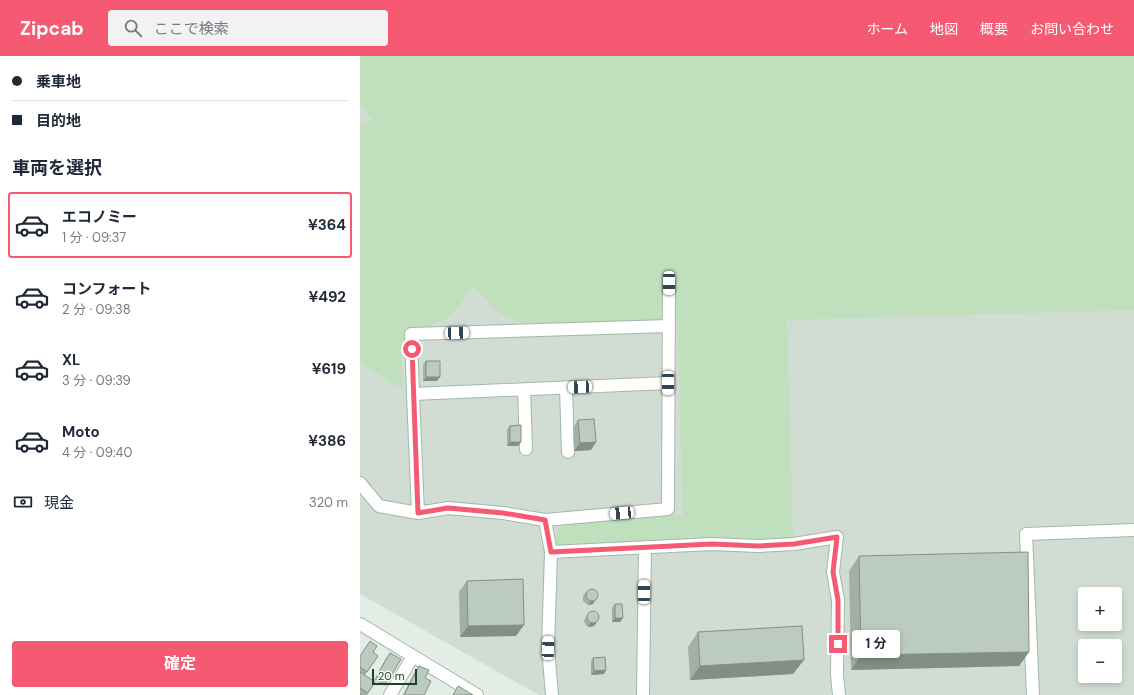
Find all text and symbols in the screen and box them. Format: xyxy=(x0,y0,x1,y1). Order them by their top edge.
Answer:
search box xyxy=(108,10,388,46)
text: Zipcab xyxy=(20,16,84,41)
icon: search xyxy=(122,17,144,39)
text: ここで検索 xyxy=(154,19,229,39)
text: ホーム xyxy=(866,20,908,38)
text: 地図 xyxy=(930,20,958,38)
text: 概要 xyxy=(980,20,1008,38)
text: お問い合わせ xyxy=(1030,20,1114,38)
text: 乗車地 xyxy=(36,72,81,92)
text: 目的地 xyxy=(36,111,81,131)
text: 車両を選択 xyxy=(12,156,102,180)
icon: car xyxy=(14,207,50,243)
text: エコノミー xyxy=(62,207,137,227)
text: ¥364 xyxy=(308,215,346,235)
text: 1 分 · 09:37 xyxy=(62,229,126,246)
car xyxy=(663,271,675,295)
icon: car xyxy=(14,279,50,315)
text: コンフォート xyxy=(62,279,152,299)
text: ¥492 xyxy=(308,287,346,307)
text: 2 分 · 09:38 xyxy=(62,301,131,318)
car xyxy=(445,327,469,339)
route start xyxy=(403,340,421,358)
text: XL xyxy=(62,350,80,370)
icon: car xyxy=(14,351,50,387)
text: ¥619 xyxy=(312,359,346,379)
car xyxy=(662,371,674,395)
text: 3 分 · 09:39 xyxy=(62,372,131,389)
car xyxy=(568,381,592,393)
text: Moto xyxy=(62,422,100,442)
icon: car xyxy=(14,423,50,459)
text: ¥386 xyxy=(308,431,346,451)
text: 4 分 · 09:40 xyxy=(62,444,132,461)
icon: cash xyxy=(12,491,34,513)
text: 現金 xyxy=(44,493,74,513)
text: 320 m xyxy=(309,494,348,511)
car xyxy=(610,506,634,520)
car xyxy=(638,580,650,604)
map controls xyxy=(1078,587,1122,683)
button: + xyxy=(1078,587,1122,631)
callout: 1 分 xyxy=(852,630,900,658)
route end xyxy=(829,635,847,653)
text: 1 分 xyxy=(866,635,886,652)
car xyxy=(542,636,554,660)
button: − xyxy=(1078,639,1122,683)
button: 確定 xyxy=(12,641,348,687)
scale bar xyxy=(372,667,417,686)
text: 20 m xyxy=(378,669,404,683)

